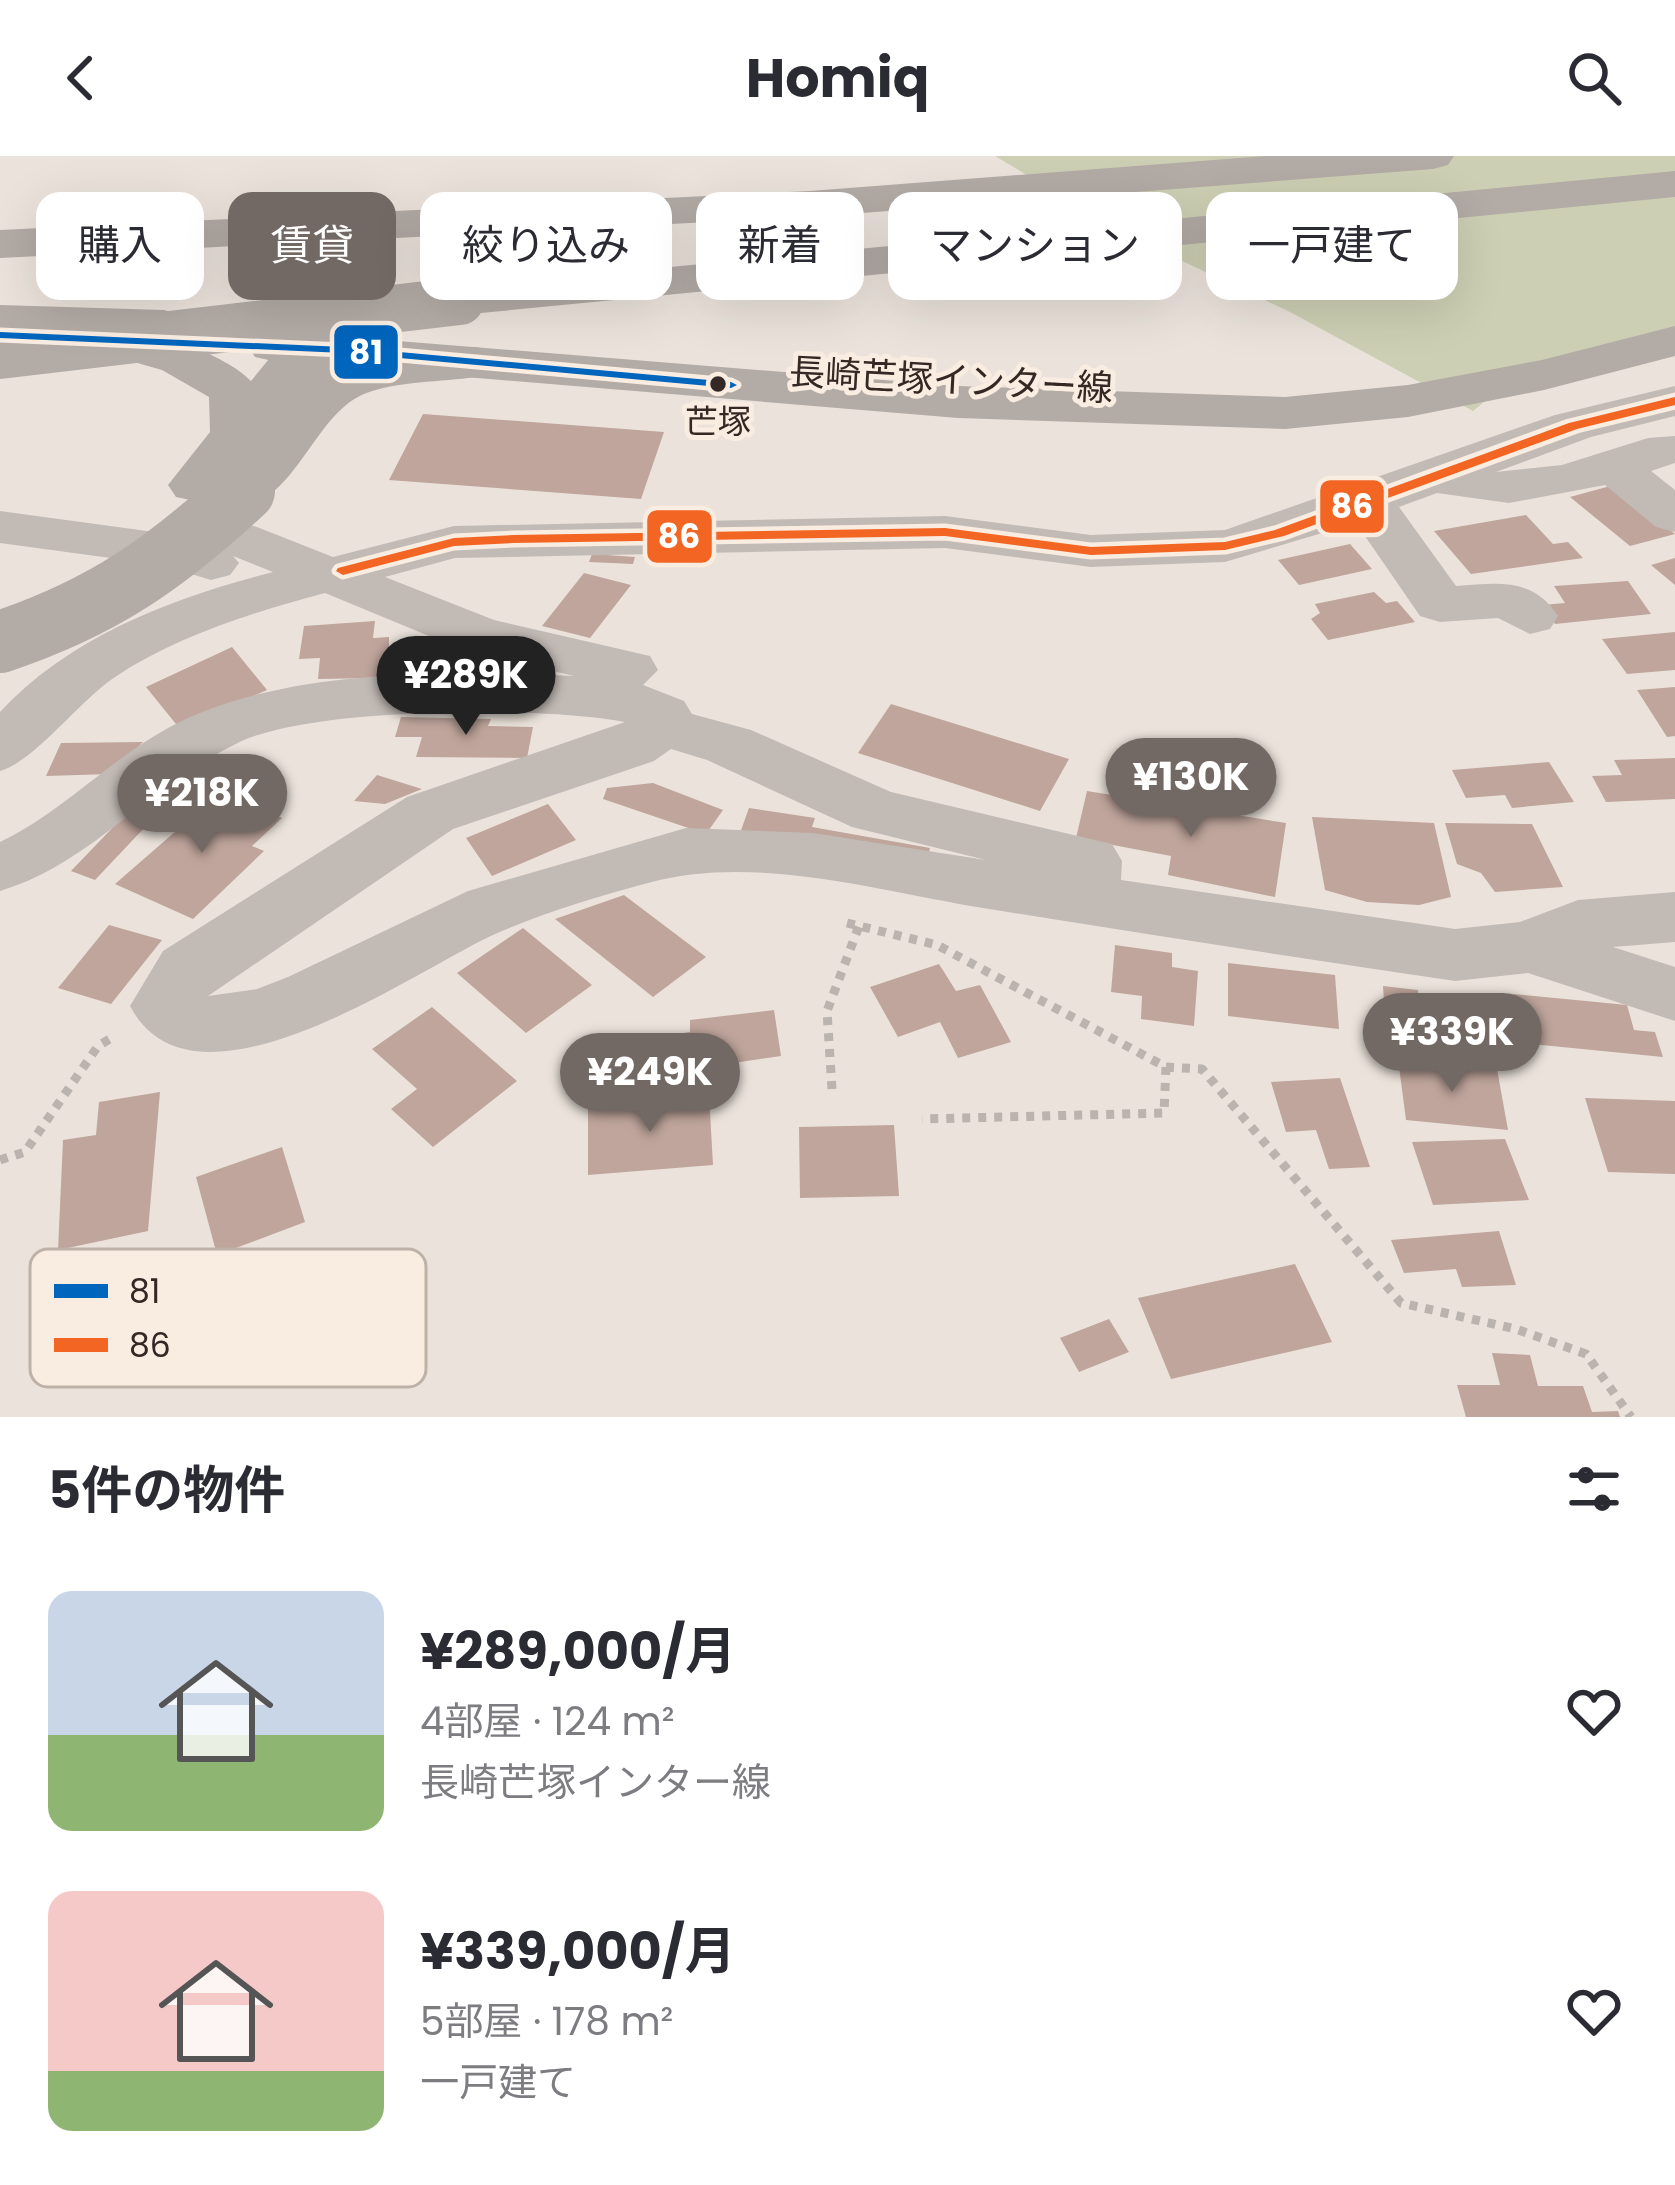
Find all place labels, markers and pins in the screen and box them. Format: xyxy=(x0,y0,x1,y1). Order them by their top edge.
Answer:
marker: 芒塚 xyxy=(707,373,729,395)
place label: 芒塚 xyxy=(685,398,751,445)
pin: ¥289K xyxy=(382,636,550,738)
pin: ¥130K xyxy=(1107,738,1275,840)
pin: ¥218K xyxy=(118,754,286,856)
pin: ¥339K xyxy=(1368,993,1536,1095)
pin: ¥249K xyxy=(566,1033,734,1135)

